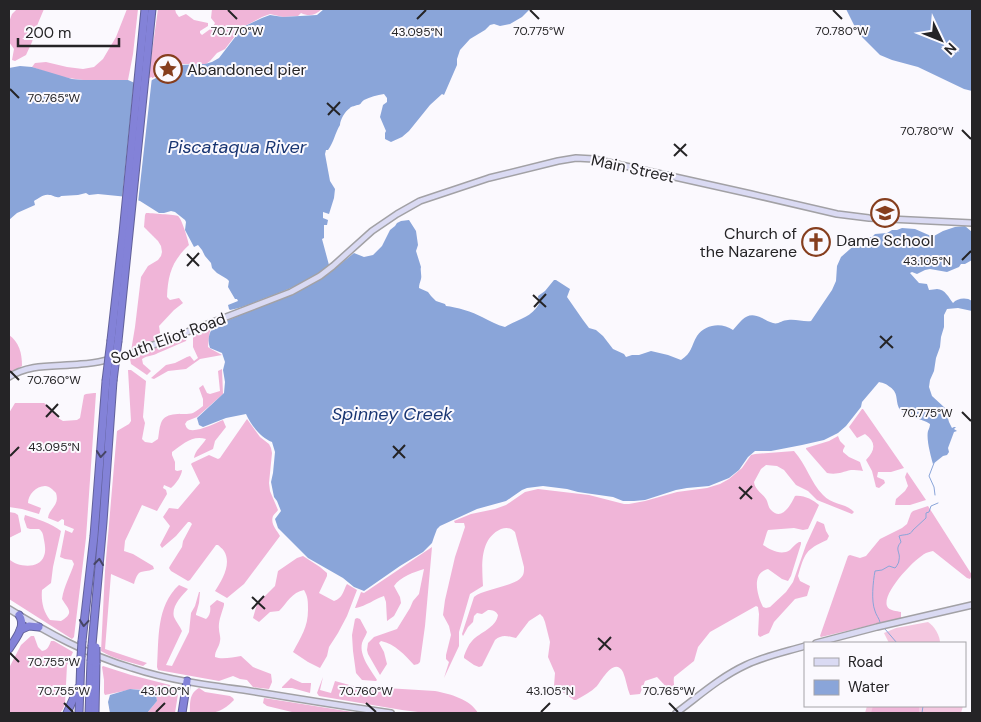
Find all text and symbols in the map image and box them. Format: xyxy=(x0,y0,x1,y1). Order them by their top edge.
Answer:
scale bar xyxy=(18,15,119,47)
north arrow xyxy=(916,15,966,65)
text: 200 m xyxy=(25,23,71,43)
text: 70.770°W xyxy=(211,23,264,39)
text: 70.775°W xyxy=(513,23,565,39)
text: 70.780°W xyxy=(815,23,869,39)
text: 43.095°N xyxy=(391,24,443,40)
text: N xyxy=(940,39,961,59)
place icon: Abandoned pier xyxy=(153,54,183,84)
place label: Abandoned pier xyxy=(187,59,307,80)
text: 70.765°W xyxy=(28,90,81,106)
text: 70.780°W xyxy=(900,123,954,139)
water label: Piscataqua River xyxy=(168,135,308,159)
street label: Main Street xyxy=(589,149,677,188)
school or university icon: Dame School xyxy=(870,198,900,228)
place label: Church of the Nazarene xyxy=(699,223,797,262)
church icon: Church of the Nazarene xyxy=(801,227,831,257)
place label: Dame School xyxy=(836,230,934,251)
text: 43.105°N xyxy=(903,253,951,269)
street label: South Eliot Road xyxy=(108,308,229,369)
text: 70.760°W xyxy=(27,372,81,388)
water label: Spinney Creek xyxy=(332,402,453,426)
text: 70.775°W xyxy=(901,405,953,421)
text: 43.095°N xyxy=(28,439,80,455)
one-way arrow xyxy=(95,450,106,458)
one-way arrow xyxy=(93,558,104,566)
one-way arrow xyxy=(79,620,90,628)
legend xyxy=(804,642,966,707)
text: Road xyxy=(848,652,883,672)
text: 70.755°W xyxy=(28,654,81,670)
text: Water xyxy=(848,677,890,697)
text: 70.755°W xyxy=(38,683,91,699)
text: 43.100°N xyxy=(140,683,190,699)
text: 70.760°W xyxy=(339,683,393,699)
text: 43.105°N xyxy=(526,683,574,699)
text: 70.765°W xyxy=(643,683,696,699)

